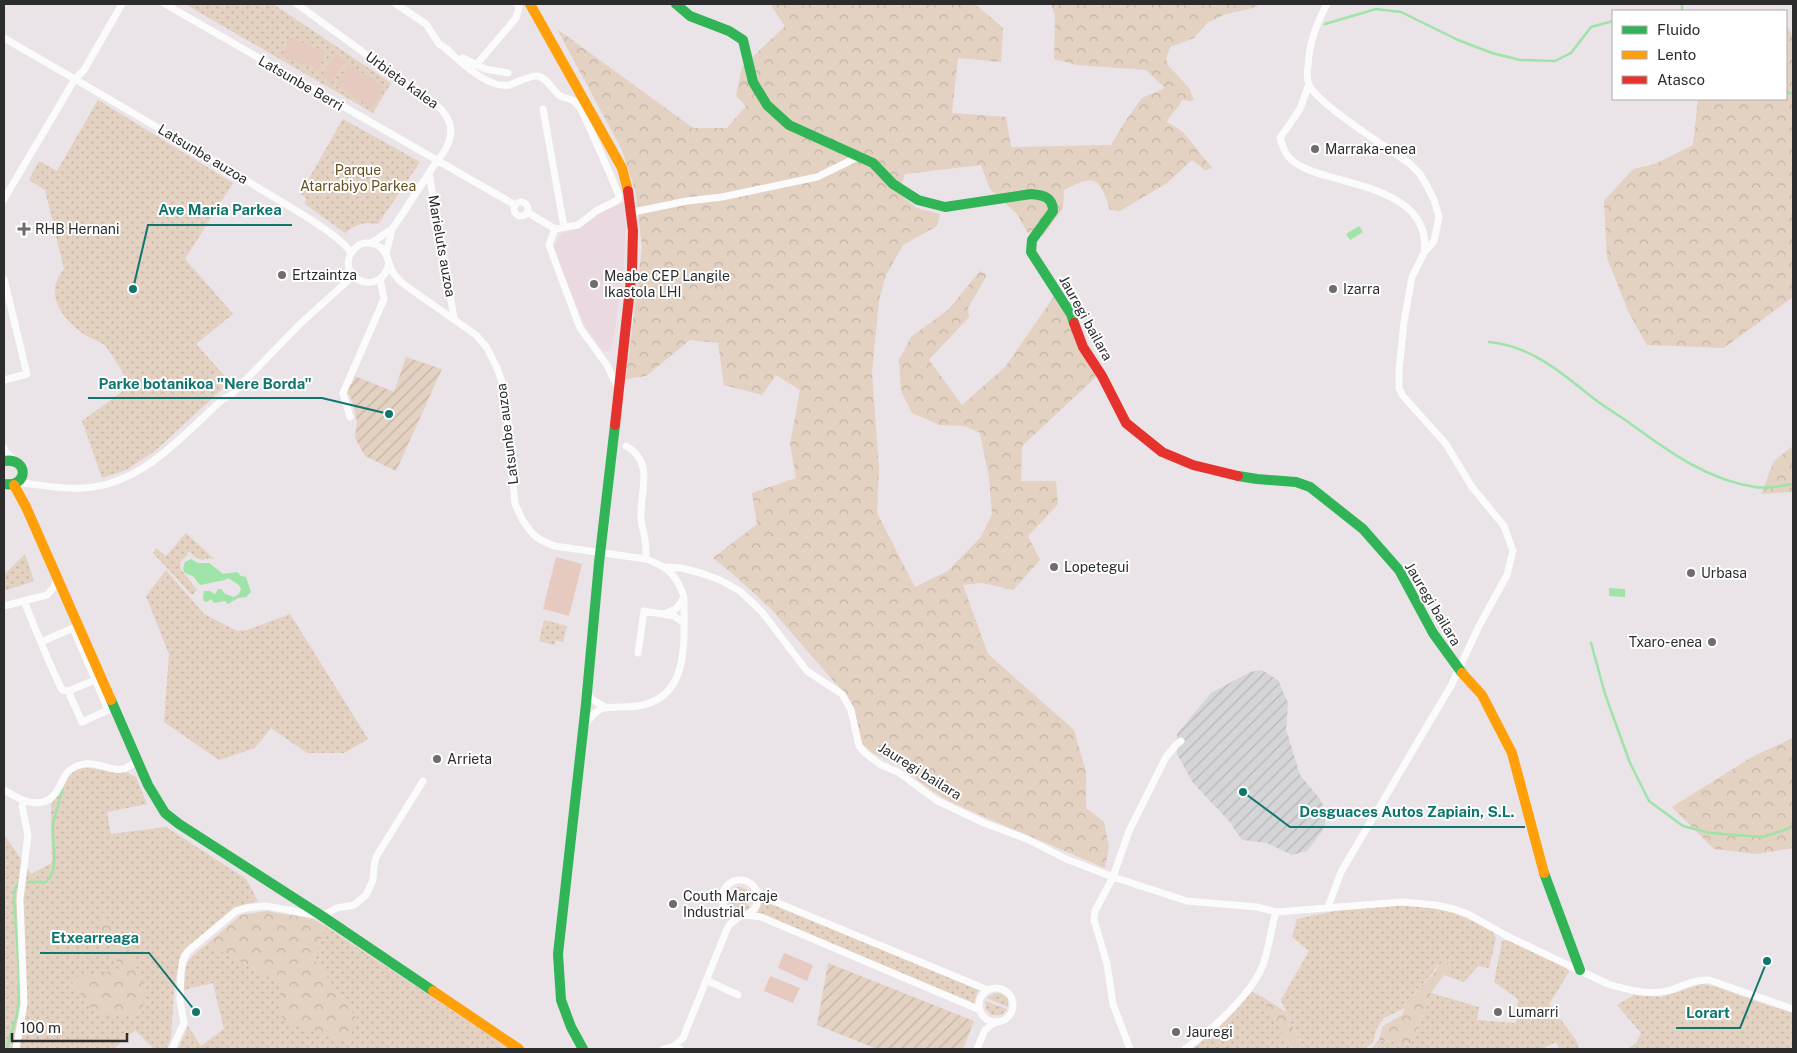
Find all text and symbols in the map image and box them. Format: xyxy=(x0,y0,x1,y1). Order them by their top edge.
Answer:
legend xyxy=(1612,10,1787,100)
text: Fluido xyxy=(1657,21,1700,38)
text: Lento xyxy=(1657,46,1696,63)
street label: Urbieta kalea xyxy=(362,48,442,112)
street label: Latsunbe Berri xyxy=(256,52,346,114)
text: Atasco xyxy=(1657,71,1705,88)
street label: Latsunbe auzoa xyxy=(155,121,251,187)
place label: Marraka-enea xyxy=(1325,141,1416,157)
marker: Marraka-enea xyxy=(1309,143,1321,155)
park label: Parque Atarrabiyo Parkea xyxy=(300,162,416,194)
street label: Marieluts auzoa xyxy=(425,194,459,298)
callout: Ave Maria Parkea xyxy=(148,195,292,225)
text: Ave Maria Parkea xyxy=(158,201,282,218)
place label: RHB Hernani xyxy=(35,221,119,237)
marker: RHB Hernani xyxy=(17,222,31,236)
place label: Ertzaintza xyxy=(292,267,357,283)
place label: Meabe CEP Langile Ikastola LHI xyxy=(604,268,730,300)
marker: Ertzaintza xyxy=(276,269,288,281)
street label: Jauregi bailara xyxy=(1056,273,1116,363)
marker: Meabe CEP Langile Ikastola LHI xyxy=(588,278,600,290)
place label: Izarra xyxy=(1343,281,1380,297)
marker: Izarra xyxy=(1327,283,1339,295)
callout: Parke botanikoa "Nere Borda" xyxy=(88,368,322,398)
text: Parke botanikoa "Nere Borda" xyxy=(98,375,312,392)
street label: Latsunbe auzoa xyxy=(493,382,521,486)
place label: Lopetegui xyxy=(1064,559,1129,575)
street label: Jauregi bailara xyxy=(1402,559,1464,649)
marker: Lopetegui xyxy=(1048,561,1060,573)
place label: Urbasa xyxy=(1701,565,1747,581)
marker: Urbasa xyxy=(1685,567,1697,579)
place label: Txaro-enea xyxy=(1629,634,1702,650)
marker: Txaro-enea xyxy=(1706,636,1718,648)
street label: Jauregi bailara xyxy=(876,739,964,803)
place label: Arrieta xyxy=(447,751,492,767)
marker: Arrieta xyxy=(431,753,443,765)
callout: Desguaces Autos Zapiain, S.L. xyxy=(1290,797,1525,827)
text: Desguaces Autos Zapiain, S.L. xyxy=(1299,803,1515,820)
place label: Couth Marcaje Industrial xyxy=(683,888,778,920)
marker: Couth Marcaje Industrial xyxy=(667,898,679,910)
callout: Etxearreaga xyxy=(40,923,149,953)
text: Etxearreaga xyxy=(51,929,139,946)
callout: Lorart xyxy=(1676,998,1740,1028)
place label: Lumarri xyxy=(1508,1004,1559,1020)
text: Lorart xyxy=(1686,1004,1730,1021)
marker: Lumarri xyxy=(1492,1006,1504,1018)
scale bar xyxy=(12,1010,128,1042)
text: 100 m xyxy=(20,1019,61,1036)
place label: Jauregi xyxy=(1186,1024,1233,1040)
marker: Jauregi xyxy=(1170,1026,1182,1038)

